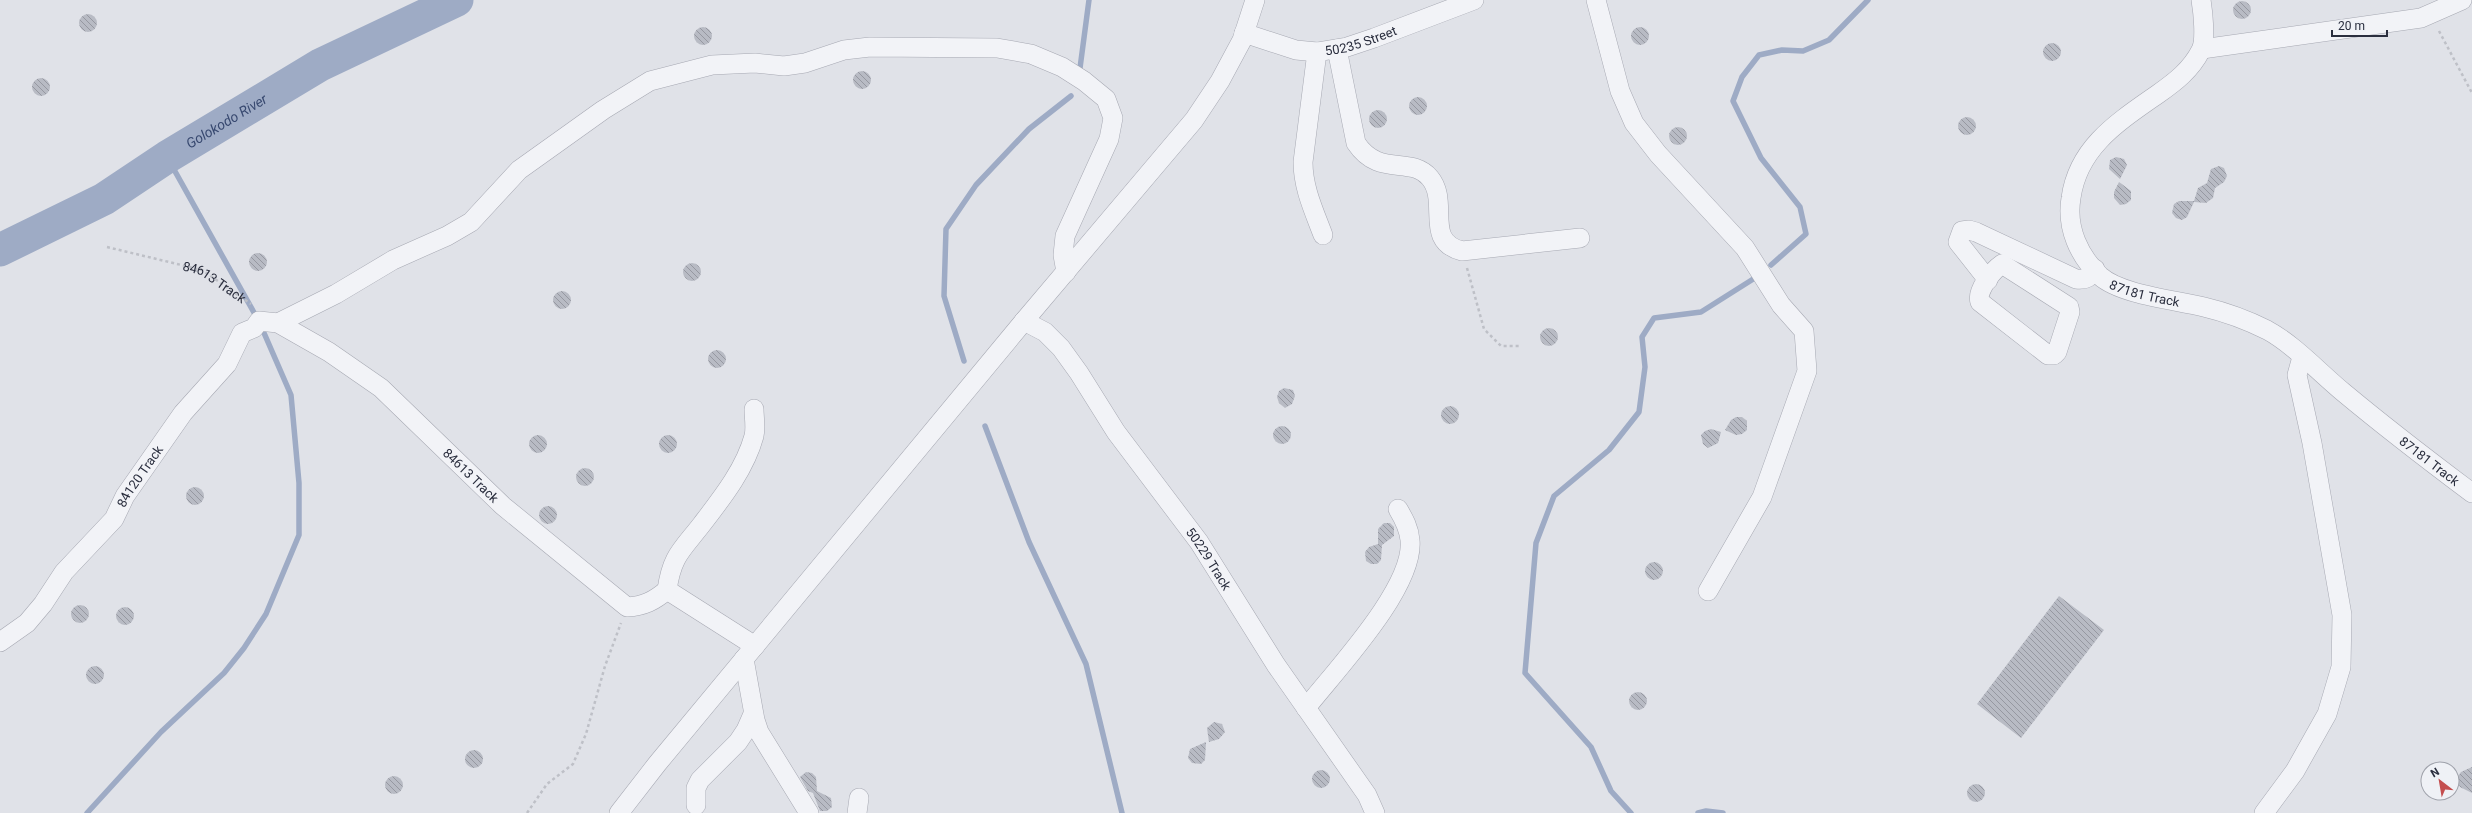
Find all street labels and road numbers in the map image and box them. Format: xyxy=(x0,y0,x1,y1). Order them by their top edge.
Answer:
street label: 50235 Street xyxy=(1324,23,1399,58)
street label: 84613 Track xyxy=(181,258,249,306)
street label: 87181 Track xyxy=(2107,276,2181,309)
street label: 87181 Track xyxy=(2397,433,2463,489)
street label: 84120 Track xyxy=(113,442,166,509)
street label: 84613 Track xyxy=(440,445,502,506)
street label: 50229 Track xyxy=(1183,524,1235,593)

